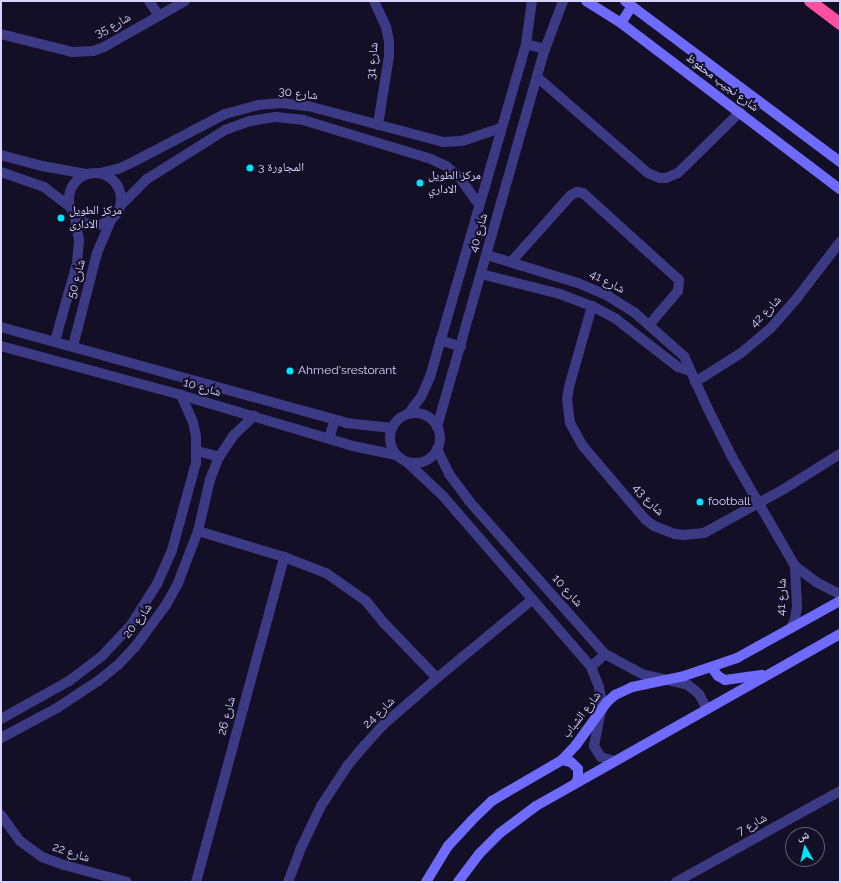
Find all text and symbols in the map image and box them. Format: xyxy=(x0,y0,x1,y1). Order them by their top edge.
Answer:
street label: شارع 35 xyxy=(92,11,134,41)
street label: شارع 31 xyxy=(364,42,382,80)
street label: شارع نجيب محفوظ xyxy=(683,51,761,115)
street label: شارع 30 xyxy=(277,84,319,104)
place label: المجاورة 3 xyxy=(258,161,304,175)
marker: المجاورة 3 xyxy=(245,163,255,173)
place label: مركز الطويل الاداري xyxy=(428,169,481,197)
marker: مركز الطويل الاداري xyxy=(415,178,425,188)
place label: مركز الطويل الادارى xyxy=(69,204,122,232)
street label: شارع 40 xyxy=(467,212,491,254)
marker: مركز الطويل الادارى xyxy=(56,213,66,223)
street label: شارع 50 xyxy=(65,258,89,300)
street label: شارع 41 xyxy=(587,267,627,297)
street label: شارع 42 xyxy=(747,293,785,331)
place label: Ahmed'srestorant xyxy=(298,364,396,378)
marker: Ahmed'srestorant xyxy=(285,366,295,376)
street label: شارع 10 xyxy=(182,376,222,400)
street label: شارع 43 xyxy=(629,481,667,519)
place label: football xyxy=(708,495,750,509)
marker: football xyxy=(695,497,705,507)
street label: شارع 10 xyxy=(549,572,585,610)
street label: شارع 41 xyxy=(774,578,790,616)
street label: شارع 20 xyxy=(120,601,156,641)
street label: شارع الشباب xyxy=(559,689,605,741)
street label: شارع 24 xyxy=(360,694,398,732)
street label: شارع 26 xyxy=(215,695,239,737)
street label: شارع 7 xyxy=(734,811,770,839)
north arrow xyxy=(785,827,825,867)
text: ش xyxy=(797,828,810,843)
street label: شارع 22 xyxy=(51,840,91,866)

